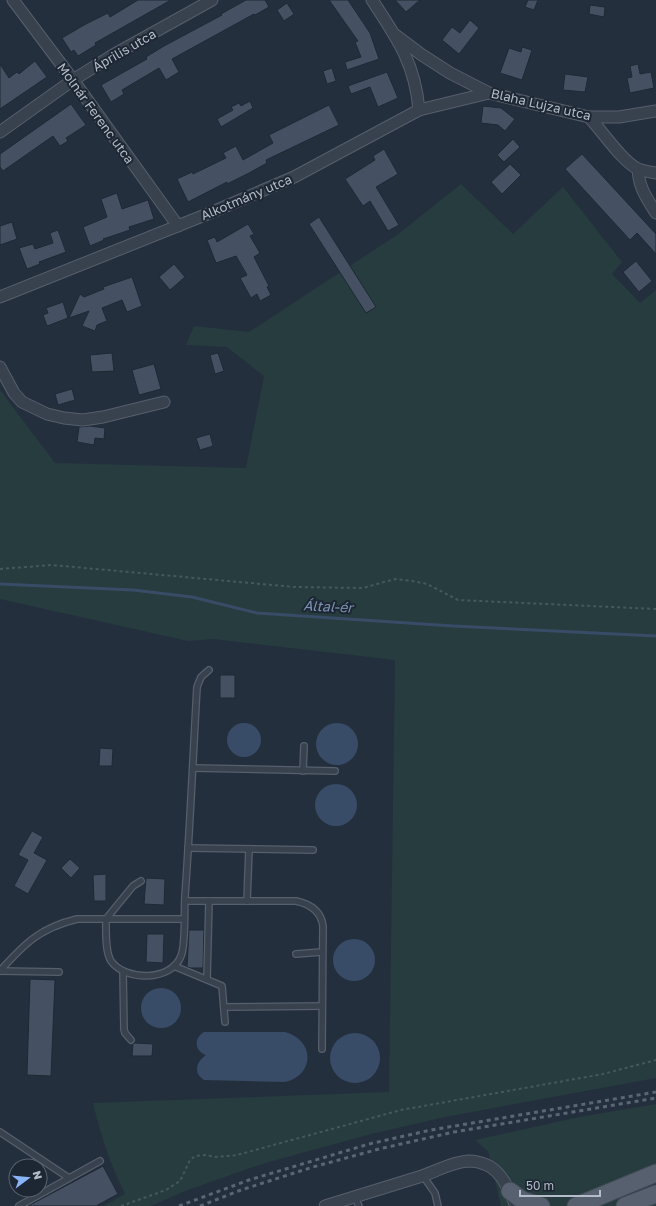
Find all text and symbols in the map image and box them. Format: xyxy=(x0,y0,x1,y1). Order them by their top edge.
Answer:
street label: Április utca xyxy=(89,25,159,75)
street label: Molnár Ferenc utca xyxy=(54,60,138,166)
street label: Blaha Lujza utca xyxy=(489,85,593,123)
street label: Alkotmány utca xyxy=(198,171,294,223)
water label: Által-ér xyxy=(303,596,356,616)
north arrow xyxy=(8,1158,48,1198)
text: N xyxy=(31,1169,45,1181)
scale bar xyxy=(520,1172,600,1198)
text: 50 m xyxy=(526,1178,554,1193)

